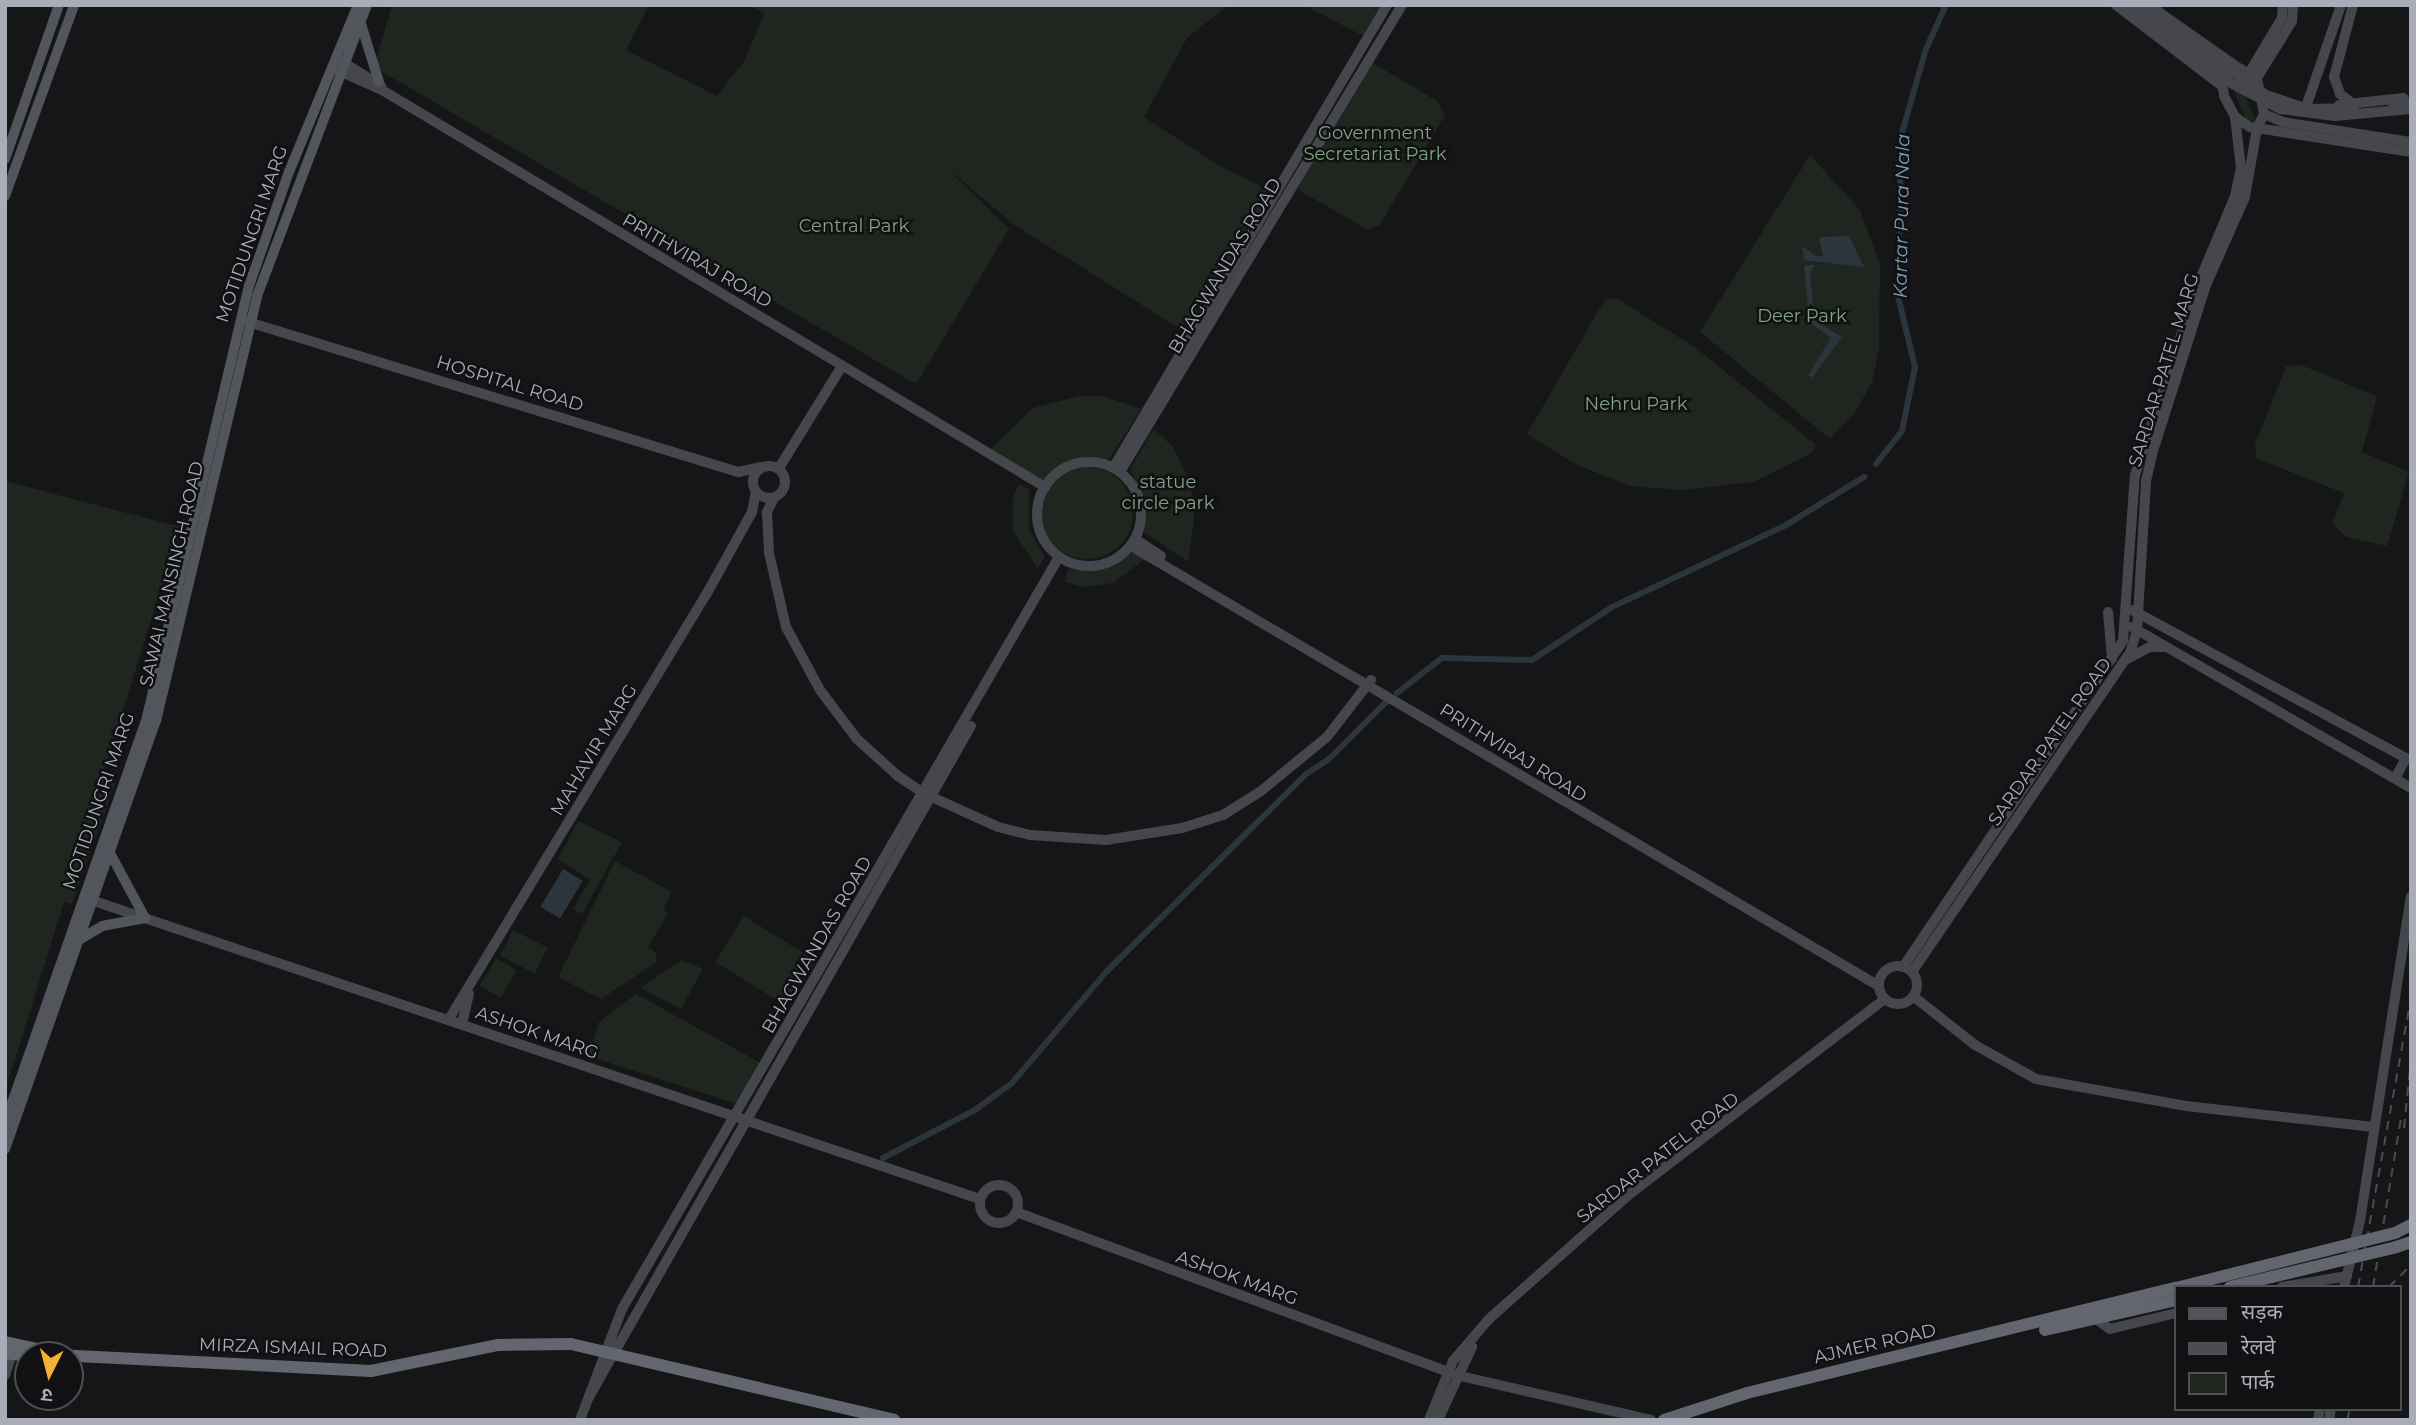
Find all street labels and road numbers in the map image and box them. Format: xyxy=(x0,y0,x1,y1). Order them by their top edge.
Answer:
street label: MOTIDUNGRI MARG xyxy=(212,143,292,325)
street label: BHAGWANDAS ROAD xyxy=(1164,174,1286,358)
street label: PRITHVIRAJ ROAD xyxy=(618,209,776,313)
street label: SARDAR PATEL MARG xyxy=(2124,271,2204,469)
street label: HOSPITAL ROAD xyxy=(434,351,586,417)
street label: SAWAI MANSINGH ROAD xyxy=(136,459,208,689)
street label: SARDAR PATEL ROAD xyxy=(1984,654,2116,830)
street label: MAHAVIR MARG xyxy=(546,680,642,820)
street label: PRITHVIRAJ ROAD xyxy=(1436,699,1590,807)
street label: MOTIDUNGRI MARG xyxy=(59,710,139,892)
street label: BHAGWANDAS ROAD xyxy=(757,853,877,1037)
street label: ASHOK MARG xyxy=(473,1002,601,1064)
street label: SARDAR PATEL ROAD xyxy=(1573,1088,1743,1228)
street label: ASHOK MARG xyxy=(1173,1246,1301,1310)
street label: AJMER ROAD xyxy=(1812,1319,1938,1369)
street label: MIRZA ISMAIL ROAD xyxy=(199,1334,387,1362)

